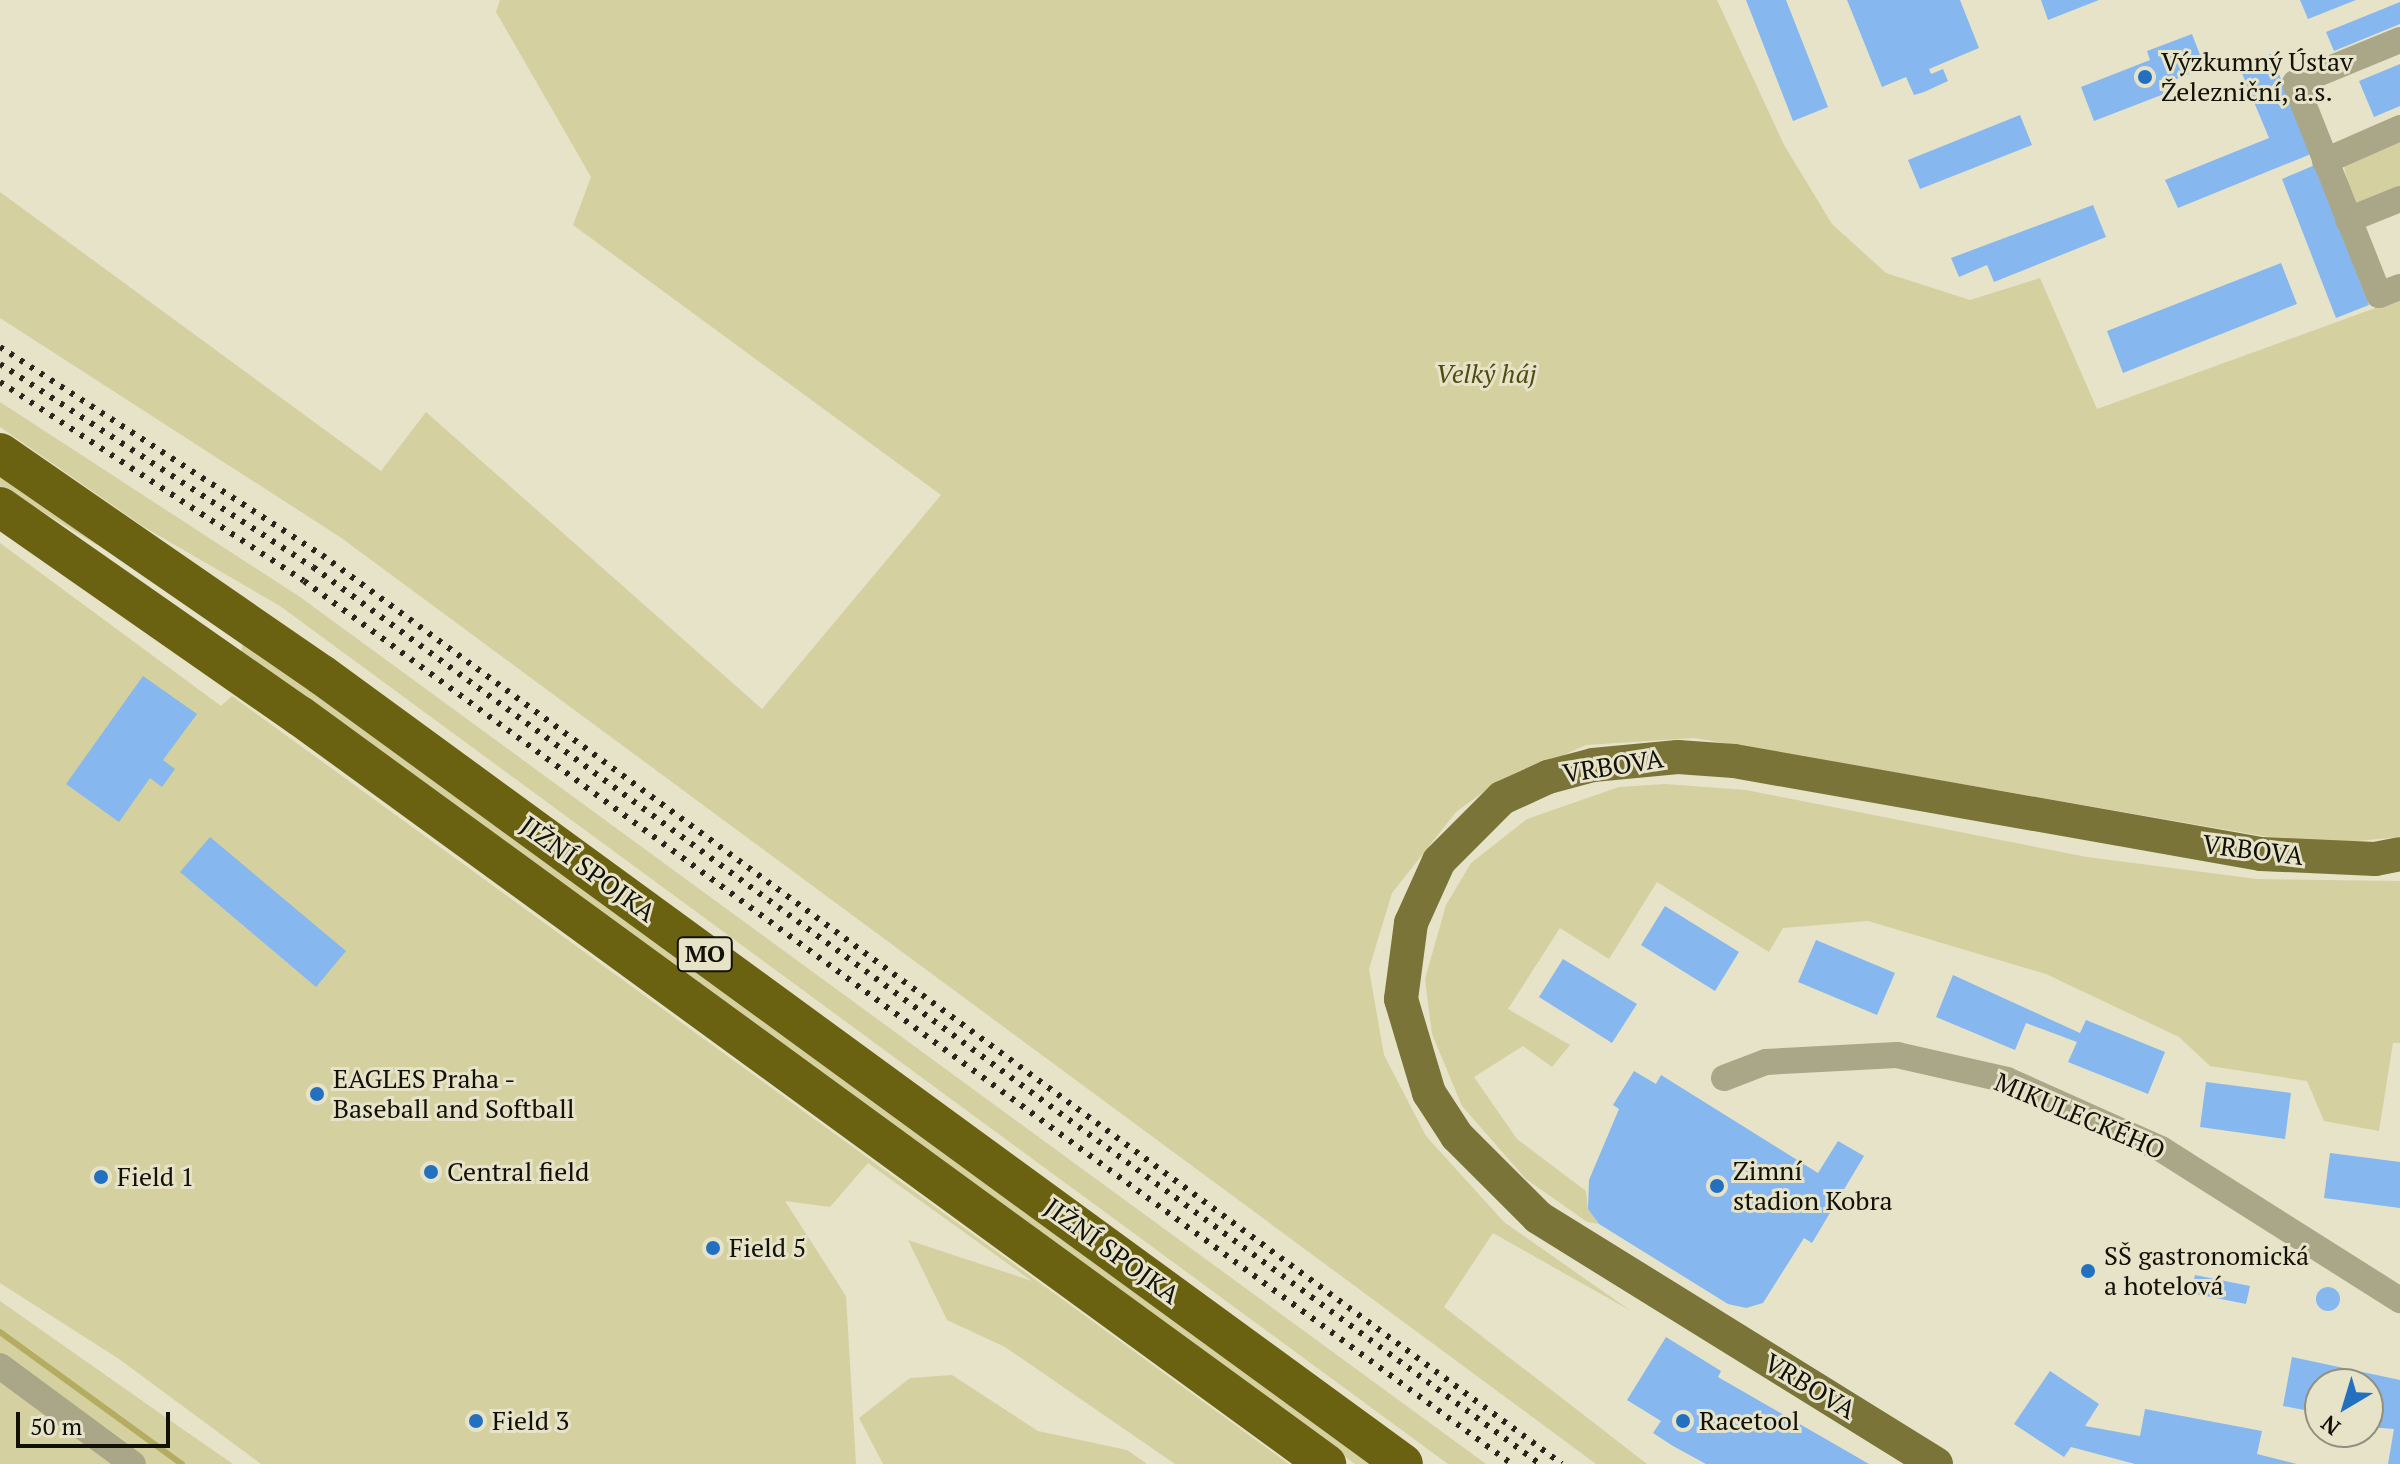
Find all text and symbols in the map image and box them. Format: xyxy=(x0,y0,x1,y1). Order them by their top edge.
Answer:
place label: Výzkumný Ústav Železniční, a.s. xyxy=(2161,46,2353,108)
marker: Výzkumný Ústav Železniční, a.s. xyxy=(2136,68,2154,86)
park label: Velký háj xyxy=(1435,358,1537,390)
street label: VRBOVA xyxy=(1560,743,1666,789)
street label: JIŽNÍ SPOJKA xyxy=(514,810,662,928)
street label: VRBOVA xyxy=(2201,828,2305,872)
road number: MO xyxy=(675,934,735,974)
place label: EAGLES Praha - Baseball and Softball xyxy=(333,1063,575,1124)
street label: MIKULECKÉHO xyxy=(1990,1066,2170,1166)
marker: EAGLES Praha - Baseball and Softball xyxy=(308,1085,326,1103)
place label: Zimní stadion Kobra xyxy=(1733,1155,1893,1216)
place label: Central field xyxy=(447,1156,589,1188)
place label: Field 1 xyxy=(117,1161,194,1193)
marker: Central field xyxy=(422,1163,440,1181)
marker: Field 1 xyxy=(92,1168,110,1186)
marker: Zimní stadion Kobra xyxy=(1708,1177,1726,1195)
street label: JIŽNÍ SPOJKA xyxy=(1038,1192,1186,1310)
place label: Field 5 xyxy=(729,1232,806,1264)
marker: Field 5 xyxy=(704,1239,722,1257)
place label: SŠ gastronomická a hotelová xyxy=(2104,1240,2309,1302)
marker: SŠ gastronomická a hotelová xyxy=(2079,1262,2097,1280)
street label: VRBOVA xyxy=(1759,1347,1861,1425)
north arrow xyxy=(2304,1368,2384,1448)
scale bar xyxy=(20,1396,174,1446)
place label: Field 3 xyxy=(492,1405,569,1437)
place label: Racetool xyxy=(1699,1405,1800,1437)
text: N xyxy=(2315,1409,2346,1442)
text: 50 m xyxy=(30,1410,82,1442)
marker: Field 3 xyxy=(467,1412,485,1430)
marker: Racetool xyxy=(1674,1412,1692,1430)

